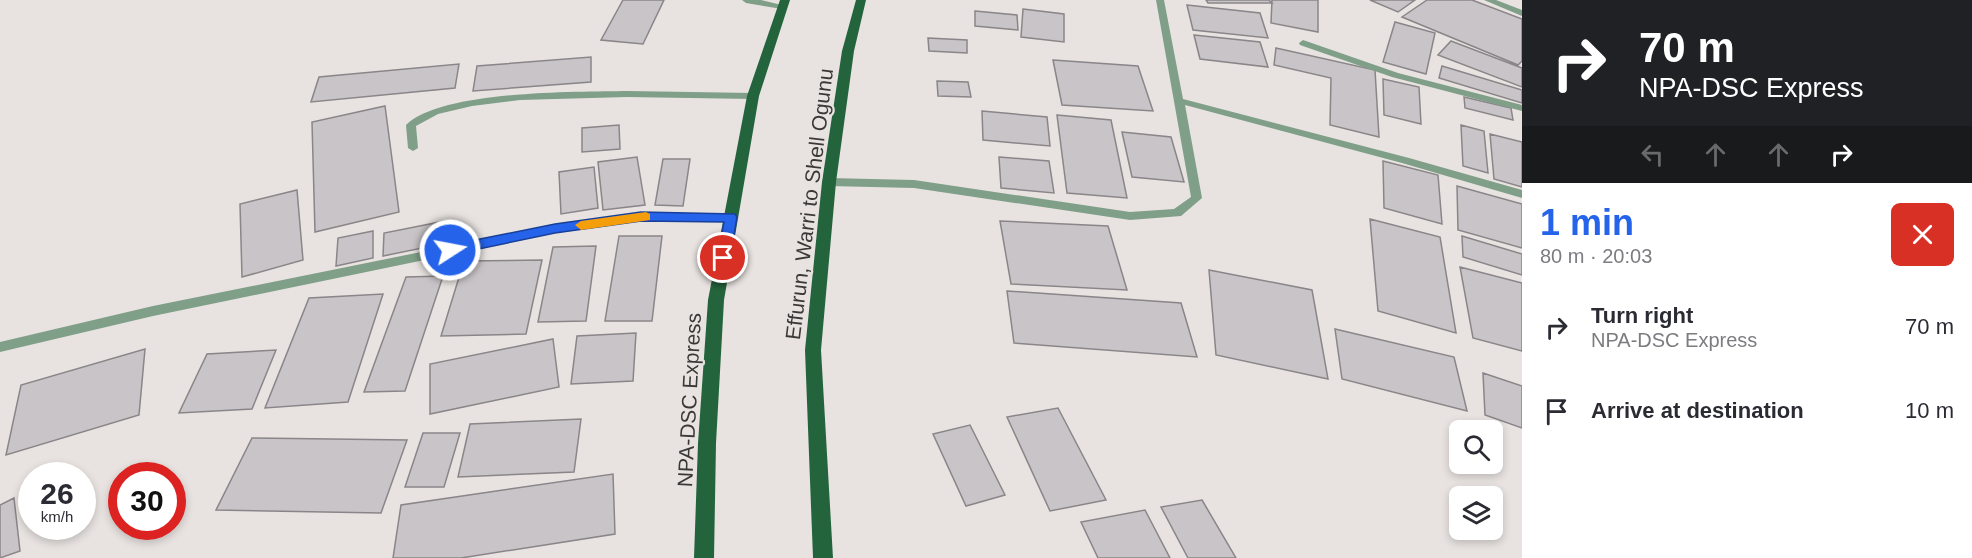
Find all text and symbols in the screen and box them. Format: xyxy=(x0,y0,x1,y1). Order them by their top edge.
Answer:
icon: right xyxy=(1540,24,1618,102)
text: 70 m xyxy=(1639,24,1735,71)
street label: Effurun, Warri to Shell Ogunu xyxy=(781,67,837,341)
text: NPA-DSC Express xyxy=(1639,73,1864,103)
icon: left xyxy=(1636,138,1669,171)
icon: ahead xyxy=(1699,138,1732,171)
icon: ahead xyxy=(1762,138,1795,171)
icon: right xyxy=(1825,138,1858,171)
text: 1 min xyxy=(1540,202,1634,243)
button: close xyxy=(1891,203,1954,266)
position arrow xyxy=(418,218,482,282)
pin xyxy=(697,232,748,283)
icon: arrive xyxy=(706,241,739,274)
text: 80 m · 20:03 xyxy=(1540,245,1652,267)
text: Turn right xyxy=(1591,303,1693,328)
icon: right xyxy=(1540,311,1573,344)
street label: NPA-DSC Express xyxy=(673,312,705,488)
text: 70 m xyxy=(1905,314,1954,339)
text: NPA-DSC Express xyxy=(1591,329,1757,351)
icon: arrive xyxy=(1540,395,1573,428)
text: Arrive at destination xyxy=(1591,398,1804,423)
text: 10 m xyxy=(1905,398,1954,423)
map controls xyxy=(1449,420,1503,540)
button: search xyxy=(1449,420,1503,474)
speed limit sign: 30 xyxy=(108,462,186,540)
text: 26 xyxy=(40,477,74,510)
button: layers xyxy=(1449,486,1503,540)
text: km/h xyxy=(41,508,73,525)

